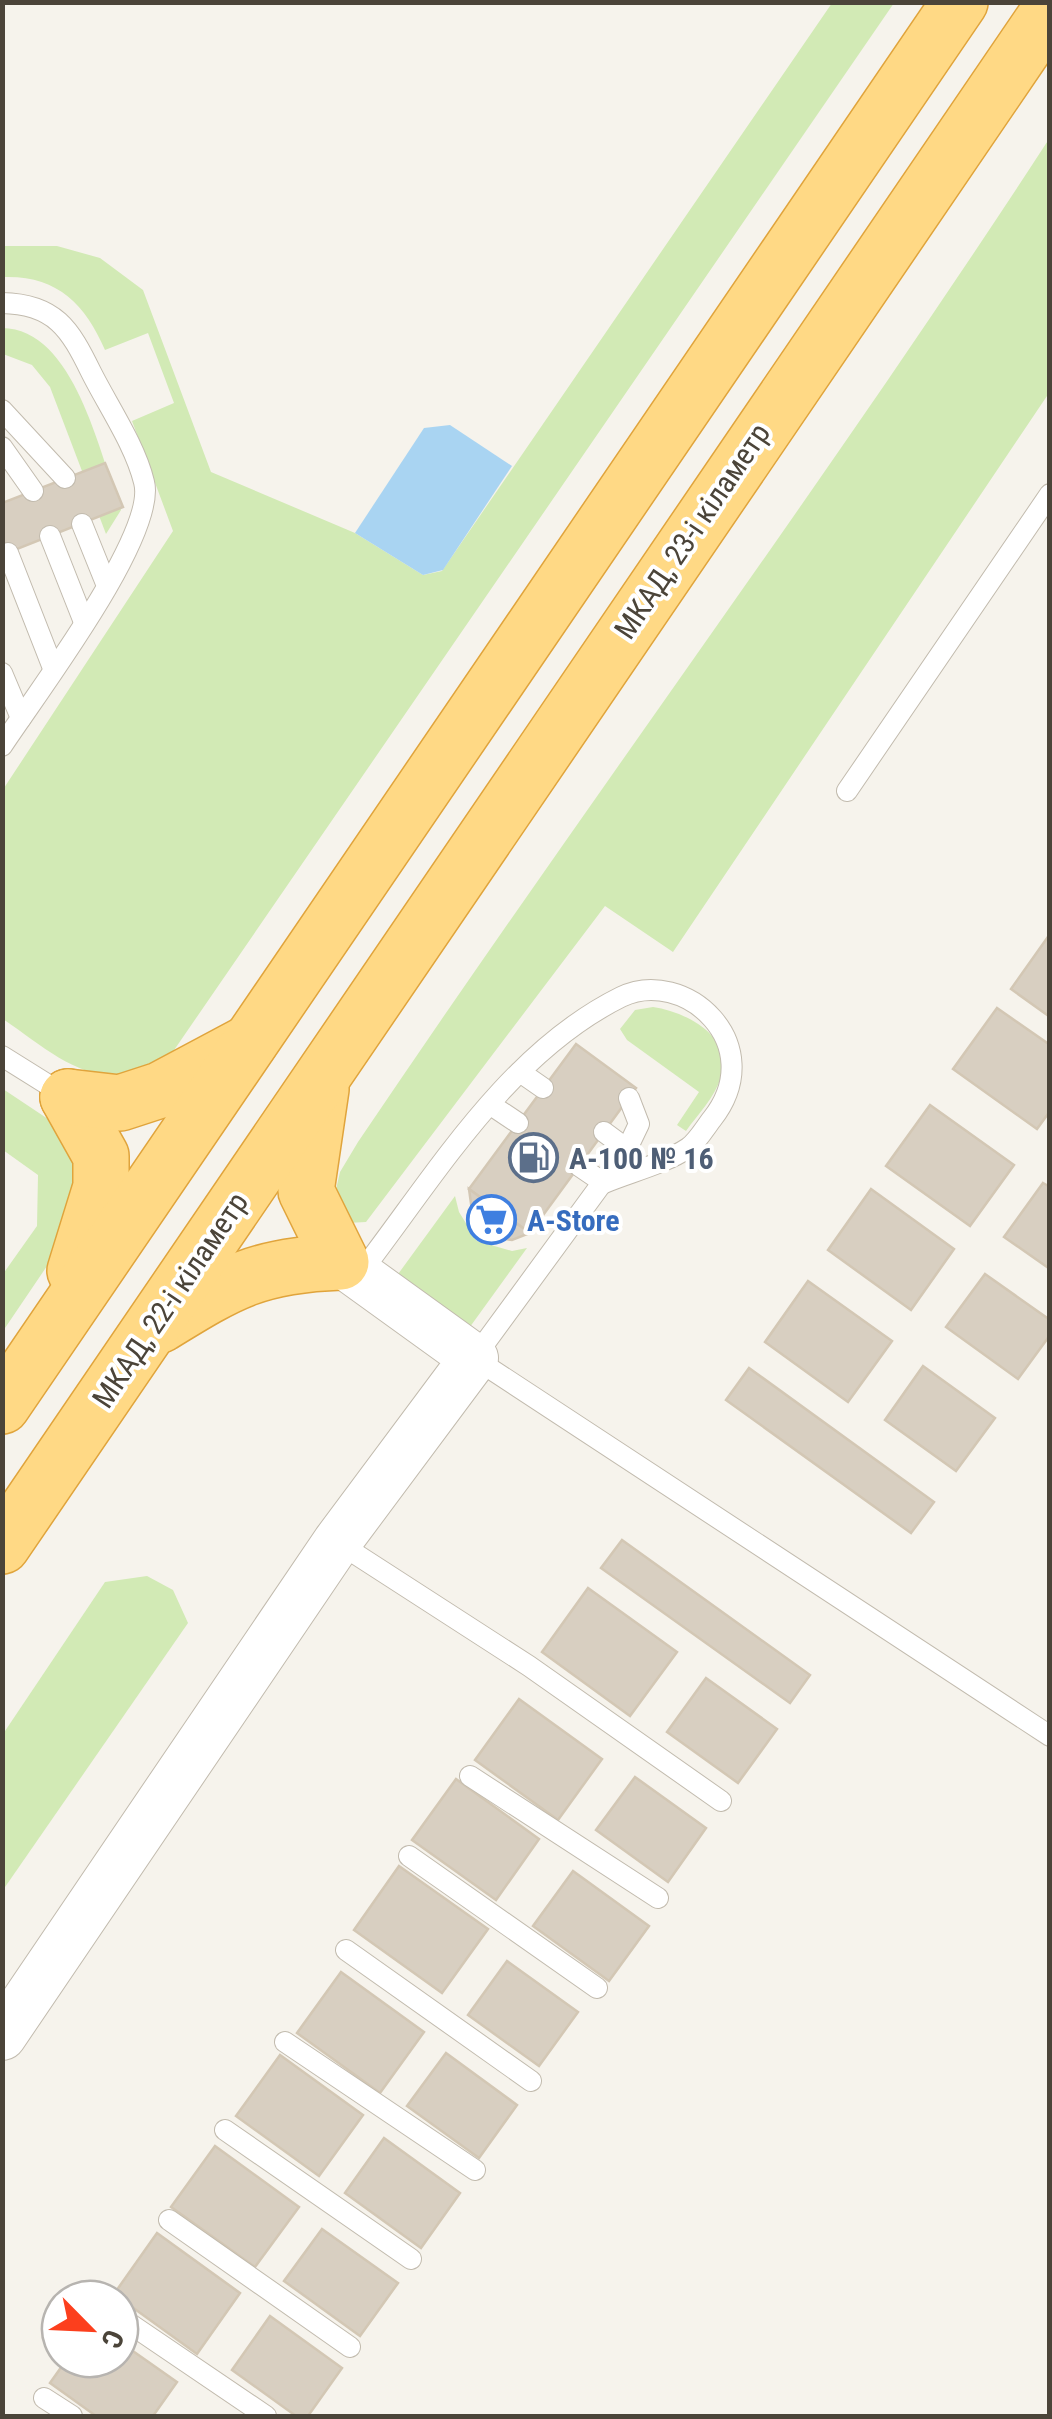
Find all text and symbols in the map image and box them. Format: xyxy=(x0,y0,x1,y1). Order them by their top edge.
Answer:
street label: МКАД, 23-і кіламетр xyxy=(607,417,777,645)
fuel station icon: А-100 № 16 xyxy=(508,1132,560,1184)
place label: А-100 № 16 xyxy=(569,1141,714,1176)
street label: МКАД, 22-і кіламетр xyxy=(85,1186,255,1414)
supermarket icon: A-Store xyxy=(466,1194,518,1246)
place label: A-Store xyxy=(527,1203,620,1238)
north arrow xyxy=(40,2279,140,2379)
text: С xyxy=(94,2325,131,2353)

